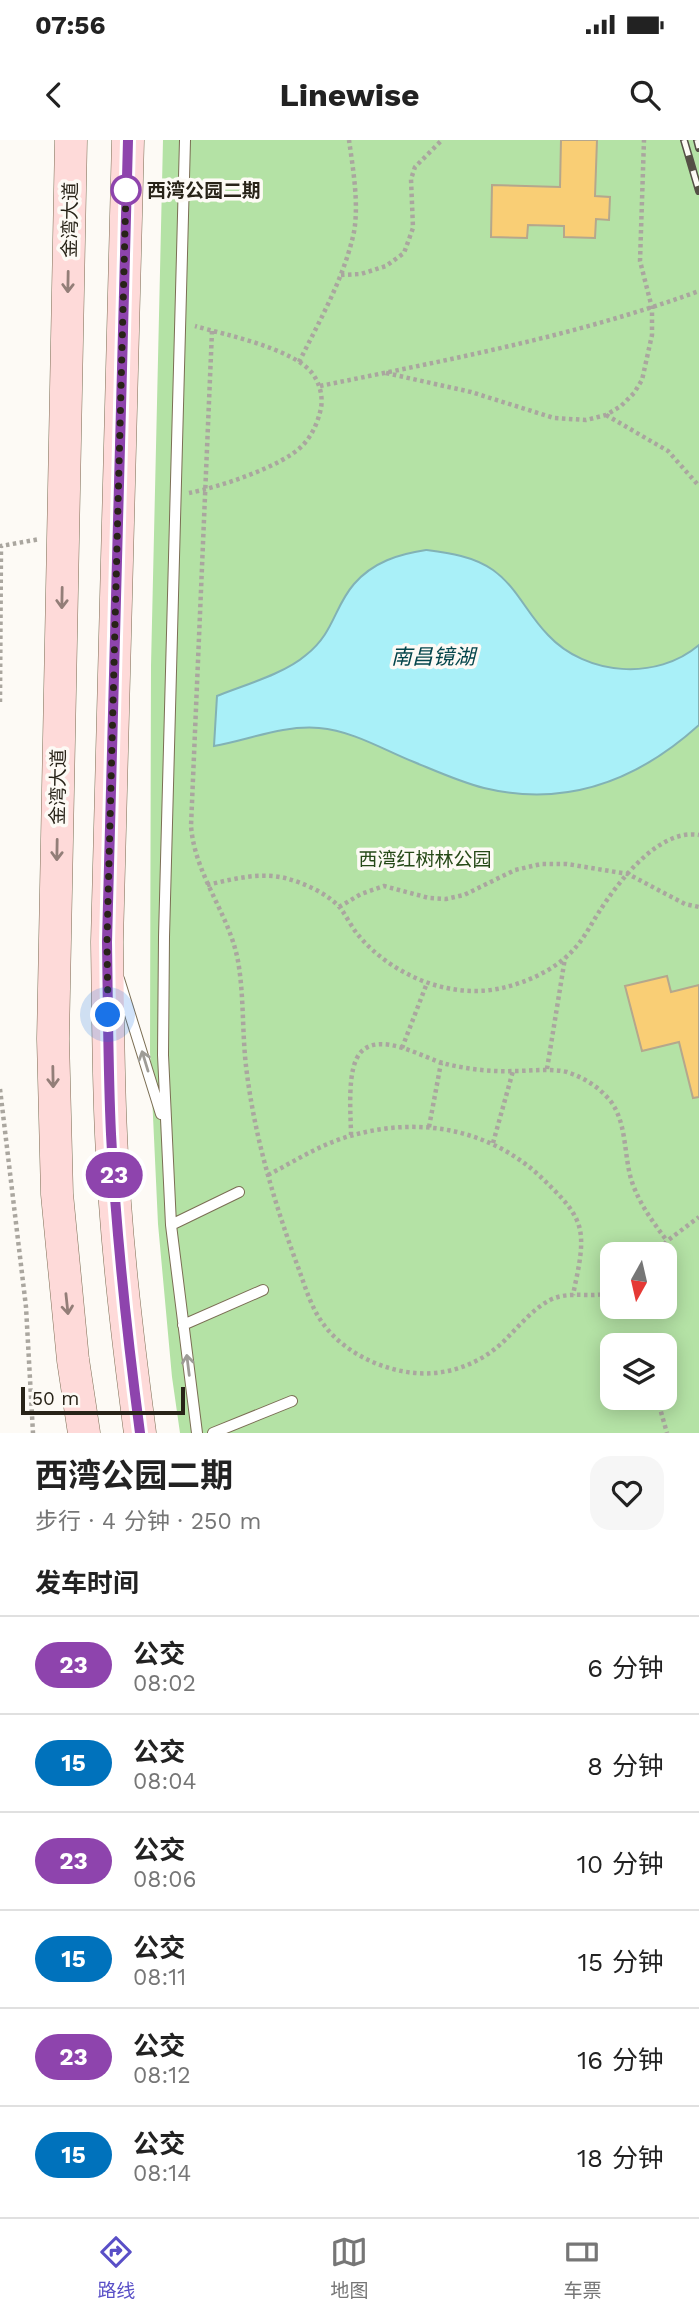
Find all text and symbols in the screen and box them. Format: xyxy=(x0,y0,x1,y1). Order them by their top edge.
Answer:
text: 07:56 xyxy=(35,10,105,40)
icon: back xyxy=(35,76,73,114)
text: Linewise xyxy=(279,76,420,114)
icon: search xyxy=(626,76,664,114)
marker: 西湾公园二期 xyxy=(111,175,141,205)
place label: 西湾公园二期 xyxy=(147,179,261,202)
street label: 金湾大道 xyxy=(58,182,82,258)
one-way arrow xyxy=(62,270,75,293)
one-way arrow xyxy=(55,586,69,609)
water label: 南昌镜湖 xyxy=(391,644,478,669)
street label: 金湾大道 xyxy=(46,749,70,825)
one-way arrow xyxy=(50,838,64,861)
park label: 西湾红树林公园 xyxy=(358,848,492,871)
your location xyxy=(90,997,125,1032)
one-way arrow xyxy=(138,1051,150,1073)
one-way arrow xyxy=(47,1065,60,1088)
line badge: 23 xyxy=(82,1152,146,1198)
text: 23 xyxy=(100,1161,128,1189)
north arrow xyxy=(600,1242,677,1320)
map controls xyxy=(600,1242,677,1410)
one-way arrow xyxy=(61,1292,74,1315)
button: layers xyxy=(600,1333,677,1410)
one-way arrow xyxy=(181,1354,194,1377)
scale bar xyxy=(21,1384,186,1416)
text: 50 m xyxy=(32,1387,79,1410)
text: 西湾公园二期 xyxy=(35,1456,233,1495)
button: heart xyxy=(590,1456,664,1530)
text: 步行 · 4 分钟 · 250 m xyxy=(35,1508,262,1535)
text: 发车时间 xyxy=(35,1568,139,1598)
text: 公交 xyxy=(133,1639,185,1669)
text: 23 xyxy=(59,1651,88,1679)
text: 6 分钟 xyxy=(587,1653,664,1683)
text: 08:02 xyxy=(133,1670,196,1697)
text: 公交 xyxy=(133,1737,185,1767)
text: 15 xyxy=(61,1749,86,1777)
text: 8 分钟 xyxy=(587,1751,664,1781)
text: 08:04 xyxy=(133,1768,197,1795)
text: 公交 xyxy=(133,1835,185,1865)
text: 23 xyxy=(59,1847,88,1875)
text: 10 分钟 xyxy=(577,1849,664,1879)
text: 08:06 xyxy=(133,1866,197,1893)
text: 公交 xyxy=(133,1933,185,1963)
text: 15 xyxy=(61,1945,86,1973)
text: 15 分钟 xyxy=(578,1947,664,1977)
text: 08:11 xyxy=(133,1964,186,1991)
text: 公交 xyxy=(133,2031,185,2061)
text: 23 xyxy=(59,2043,88,2071)
text: 16 分钟 xyxy=(577,2045,664,2075)
text: 08:12 xyxy=(133,2062,191,2089)
text: 公交 xyxy=(133,2129,185,2159)
text: 15 xyxy=(61,2141,86,2169)
text: 18 分钟 xyxy=(577,2143,664,2173)
text: 08:14 xyxy=(133,2160,191,2187)
tab: 路线 xyxy=(97,2233,136,2302)
tab: 地图 xyxy=(330,2233,369,2302)
tab: 车票 xyxy=(563,2233,602,2302)

